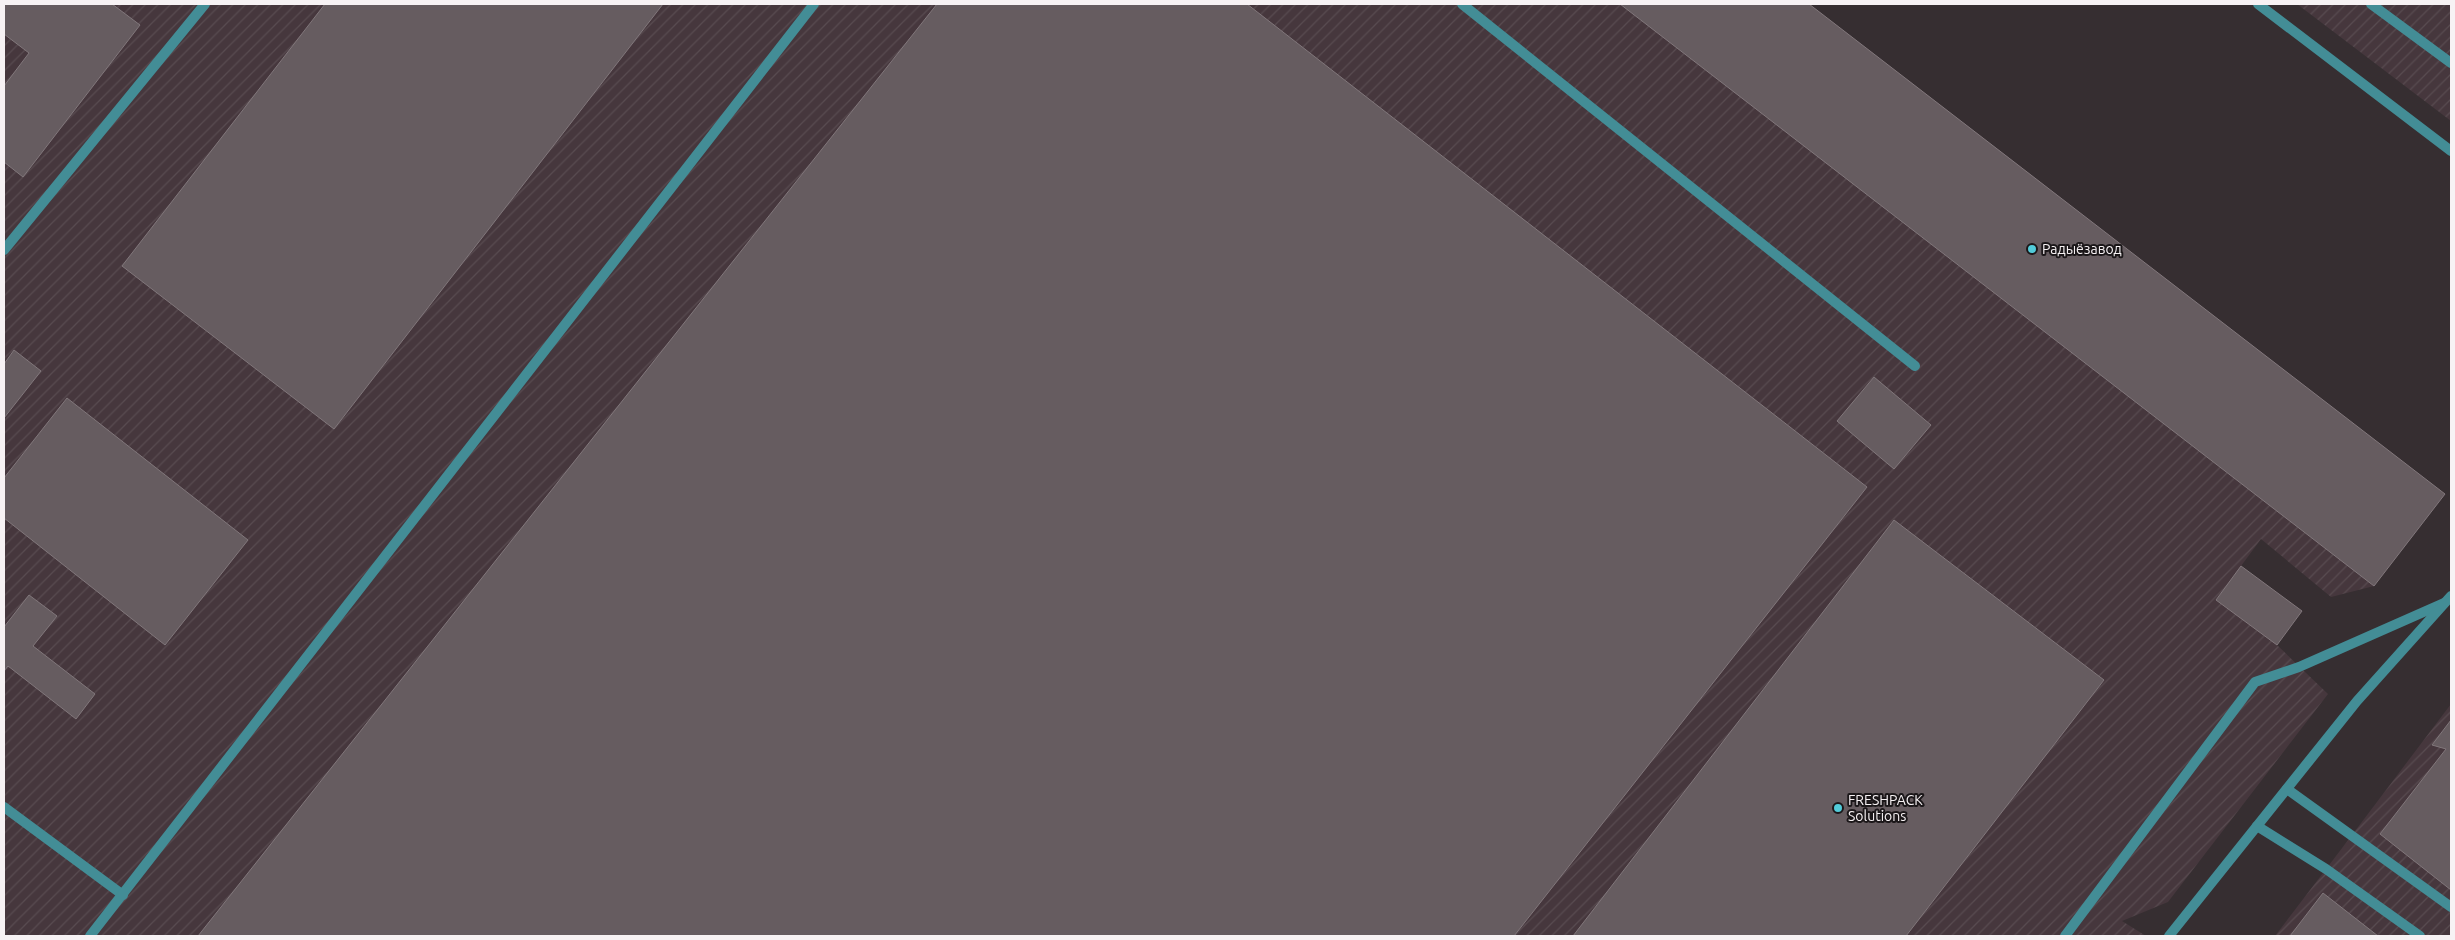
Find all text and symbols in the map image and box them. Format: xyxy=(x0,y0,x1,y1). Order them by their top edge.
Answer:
place label: Радыёзавод xyxy=(2042,241,2122,257)
marker: Радыёзавод xyxy=(2026,243,2038,255)
place label: FRESHPACK Solutions xyxy=(1848,792,1923,824)
marker: FRESHPACK Solutions xyxy=(1832,802,1844,814)

